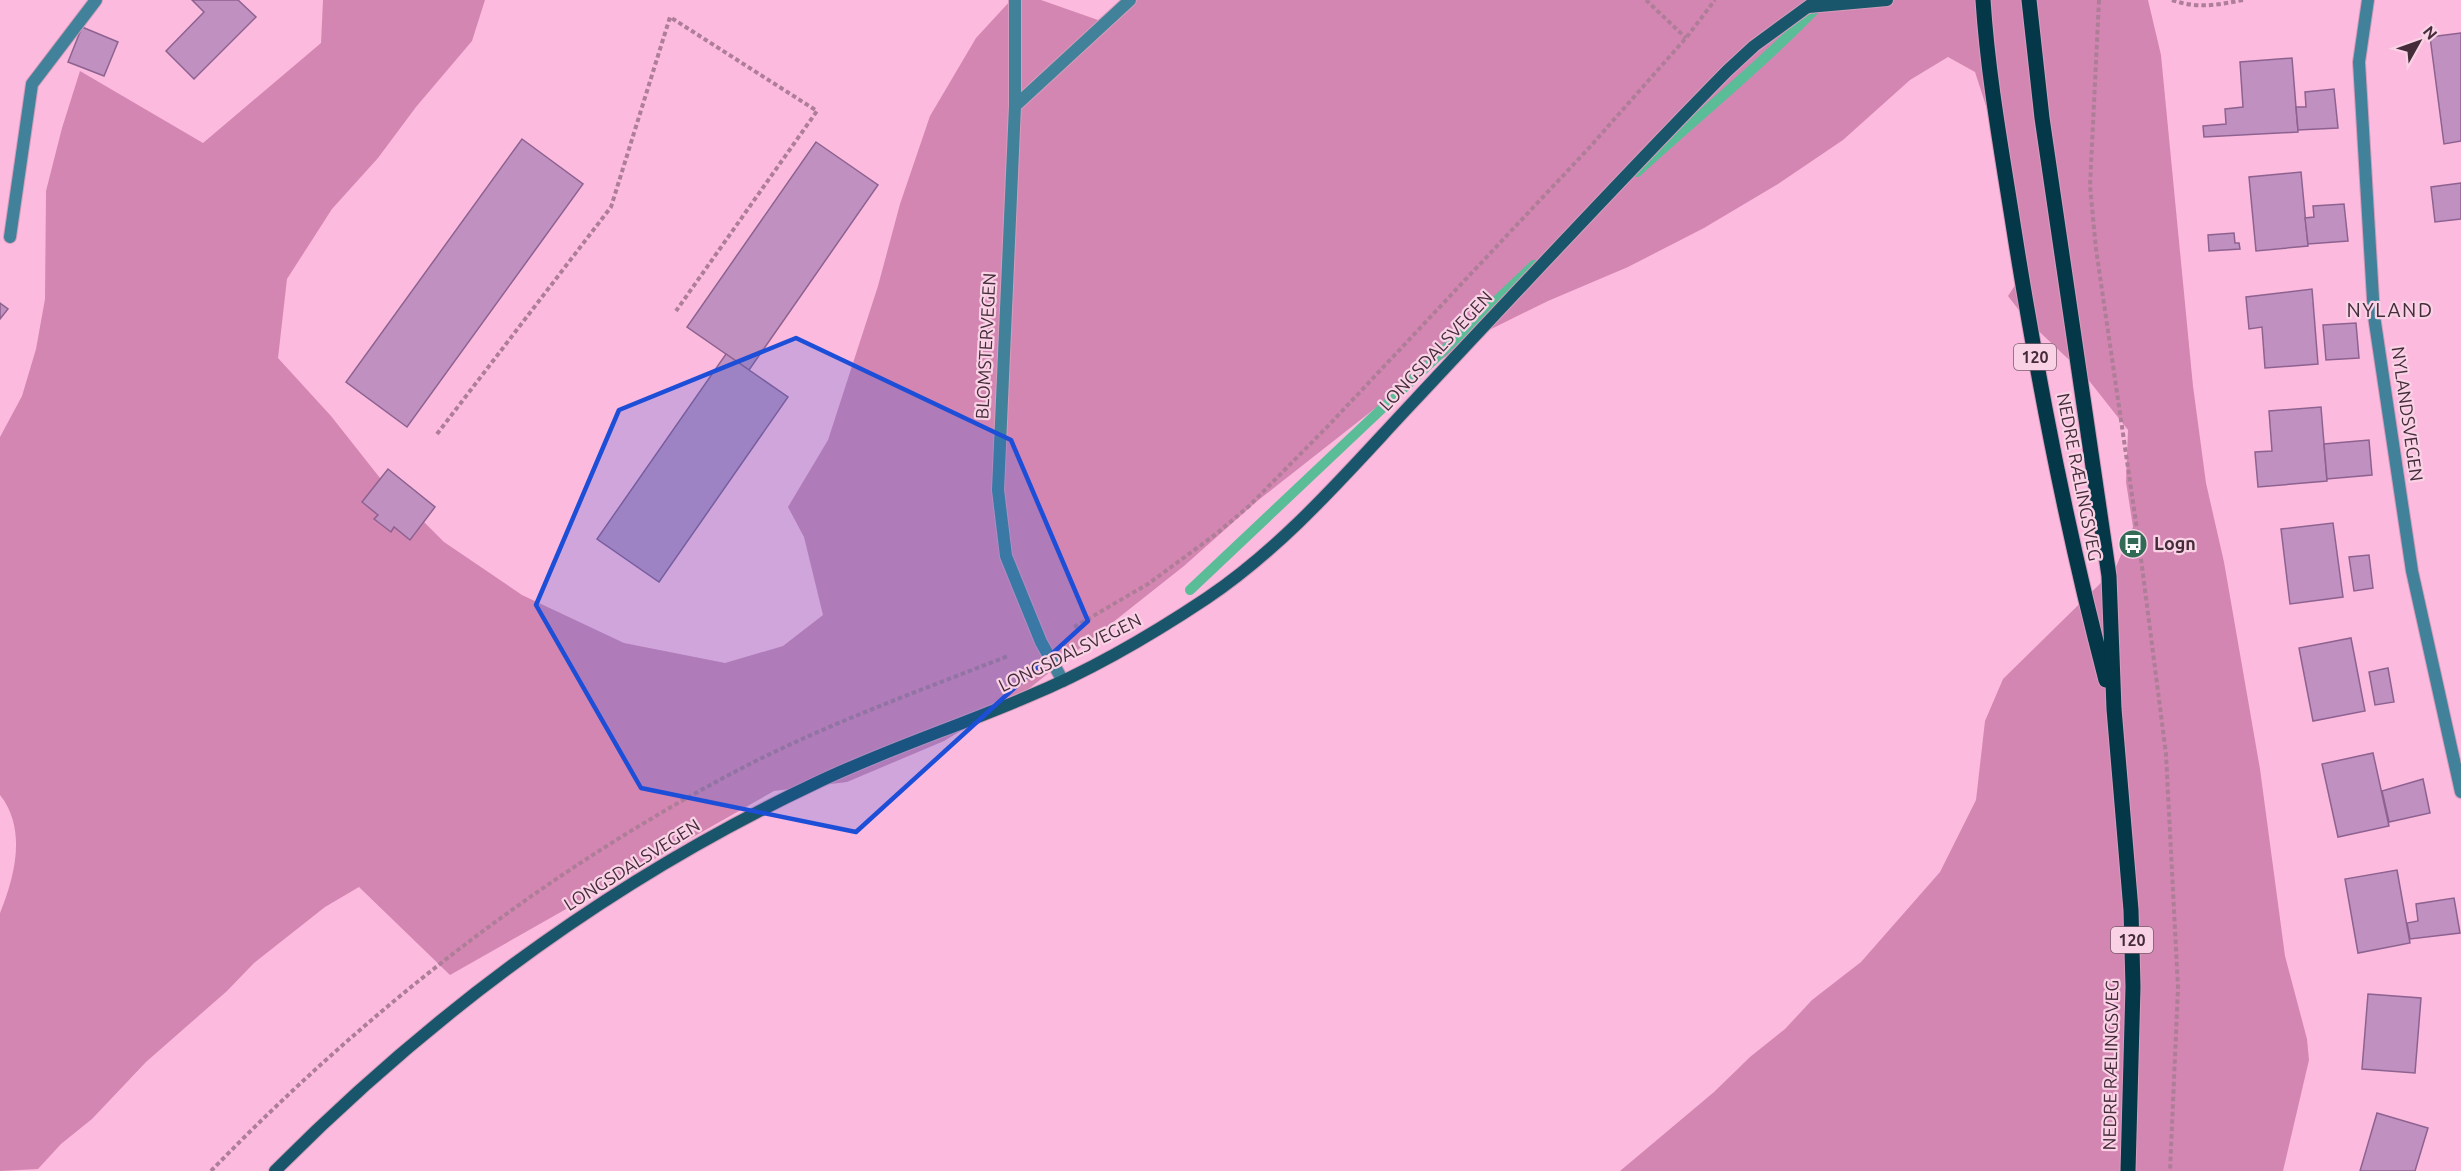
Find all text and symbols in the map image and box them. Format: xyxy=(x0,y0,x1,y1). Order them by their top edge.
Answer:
north arrow xyxy=(2389,12,2449,72)
text: N xyxy=(2420,22,2441,43)
street label: BLOMSTERVEGEN xyxy=(971,272,999,420)
street label: LONGSDALSVEGEN xyxy=(1375,286,1496,414)
district label: NYLAND xyxy=(2347,298,2434,321)
road number: 120 xyxy=(2014,344,2056,370)
street label: NYLANDSVEGEN xyxy=(2389,345,2427,482)
street label: NEDRE RÆLINGSVEG xyxy=(2054,391,2106,562)
bus stop icon: Logn xyxy=(2117,528,2149,560)
place label: Logn xyxy=(2154,533,2196,553)
street label: LONGSDALSVEGEN xyxy=(995,609,1144,695)
street label: LONGSDALSVEGEN xyxy=(560,814,703,914)
road number: 120 xyxy=(2111,927,2153,953)
street label: NEDRE RÆLINGSVEG xyxy=(2099,980,2121,1150)

